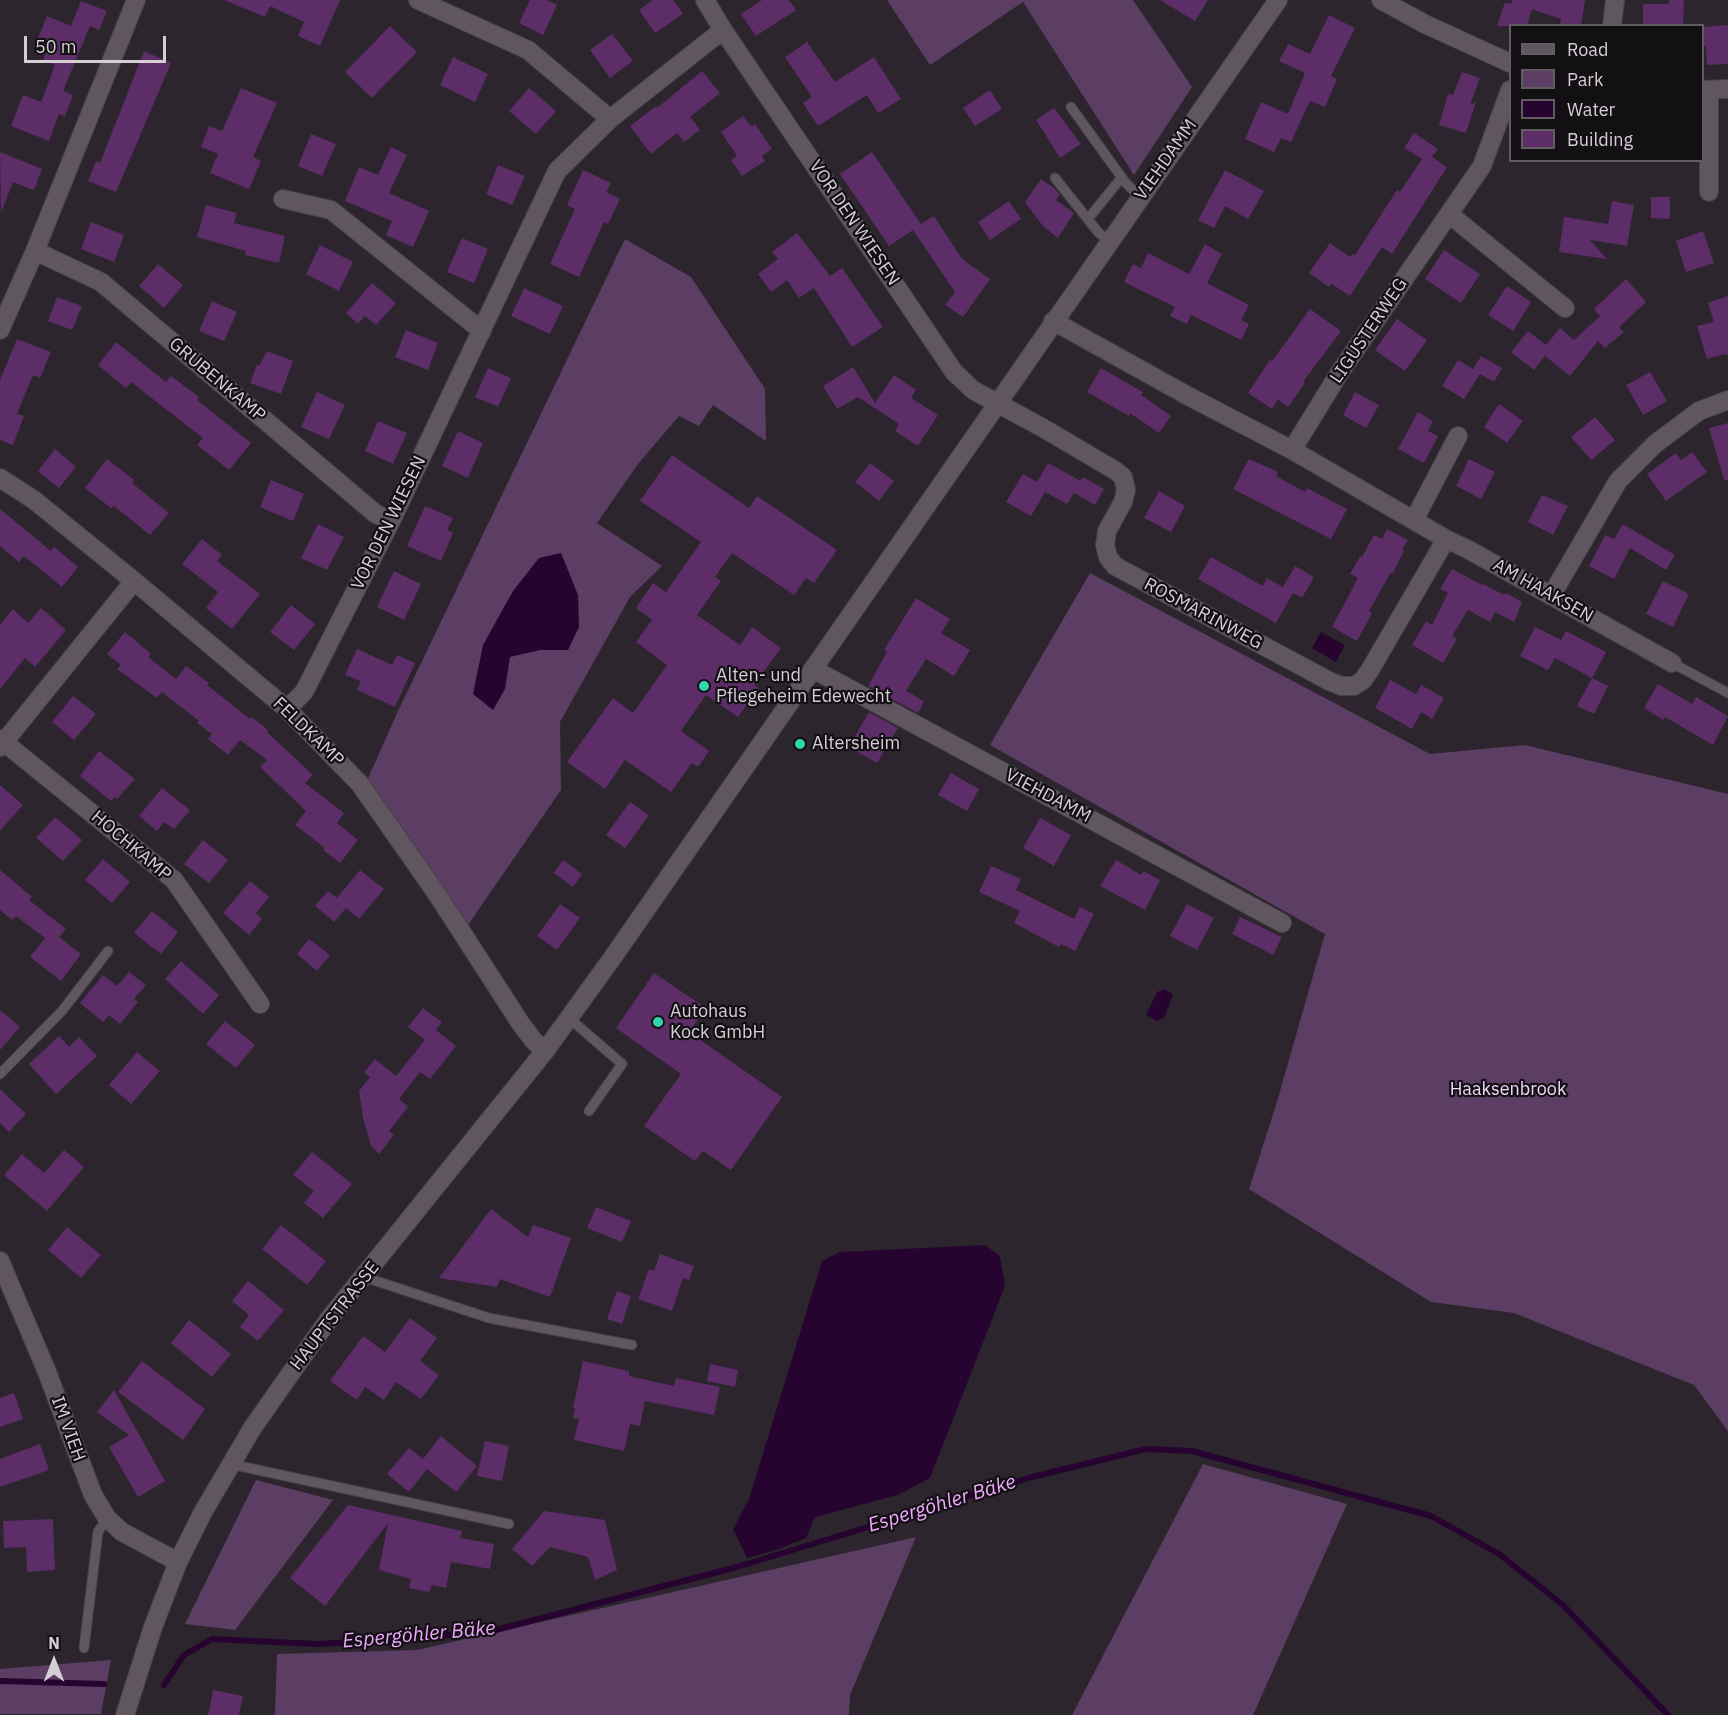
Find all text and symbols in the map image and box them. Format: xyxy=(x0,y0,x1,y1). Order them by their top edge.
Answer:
scale bar xyxy=(27,24,170,62)
legend xyxy=(1509,24,1704,162)
text: 50 m xyxy=(35,35,77,58)
text: Road xyxy=(1567,38,1608,61)
text: Park xyxy=(1567,68,1603,91)
text: Water xyxy=(1567,98,1615,121)
street label: VIEHDAMM xyxy=(1130,115,1202,205)
text: Building xyxy=(1567,128,1633,151)
street label: VOR DEN WIESEN xyxy=(804,156,904,290)
street label: LIGUSTERWEG xyxy=(1326,274,1412,388)
street label: GRUBENKAMP xyxy=(164,333,270,427)
street label: VOR DEN WIESEN xyxy=(347,453,431,593)
street label: AM HAAKSEN xyxy=(1489,555,1597,627)
street label: ROSMARINWEG xyxy=(1140,574,1266,654)
place label: Alten- und Pflegeheim Edewecht xyxy=(716,665,891,708)
marker: Alten- und Pflegeheim Edewecht xyxy=(697,679,711,693)
street label: FELDKAMP xyxy=(268,693,348,771)
place label: Altersheim xyxy=(812,733,900,755)
marker: Altersheim xyxy=(793,737,807,751)
street label: VIEHDAMM xyxy=(1001,764,1095,828)
street label: HOCHKAMP xyxy=(87,806,175,886)
place label: Autohaus Kock GmbH xyxy=(670,1001,765,1044)
marker: Autohaus Kock GmbH xyxy=(651,1015,665,1029)
park label: Haaksenbrook xyxy=(1450,1079,1566,1101)
street label: HAUPTSTRASSE xyxy=(286,1257,384,1375)
street label: IM VIEH xyxy=(46,1394,90,1464)
water label: Espergöhler Bäke xyxy=(865,1470,1019,1538)
water label: Espergöhler Bäke xyxy=(342,1616,496,1654)
north arrow xyxy=(24,1631,84,1691)
text: N xyxy=(48,1633,60,1653)

